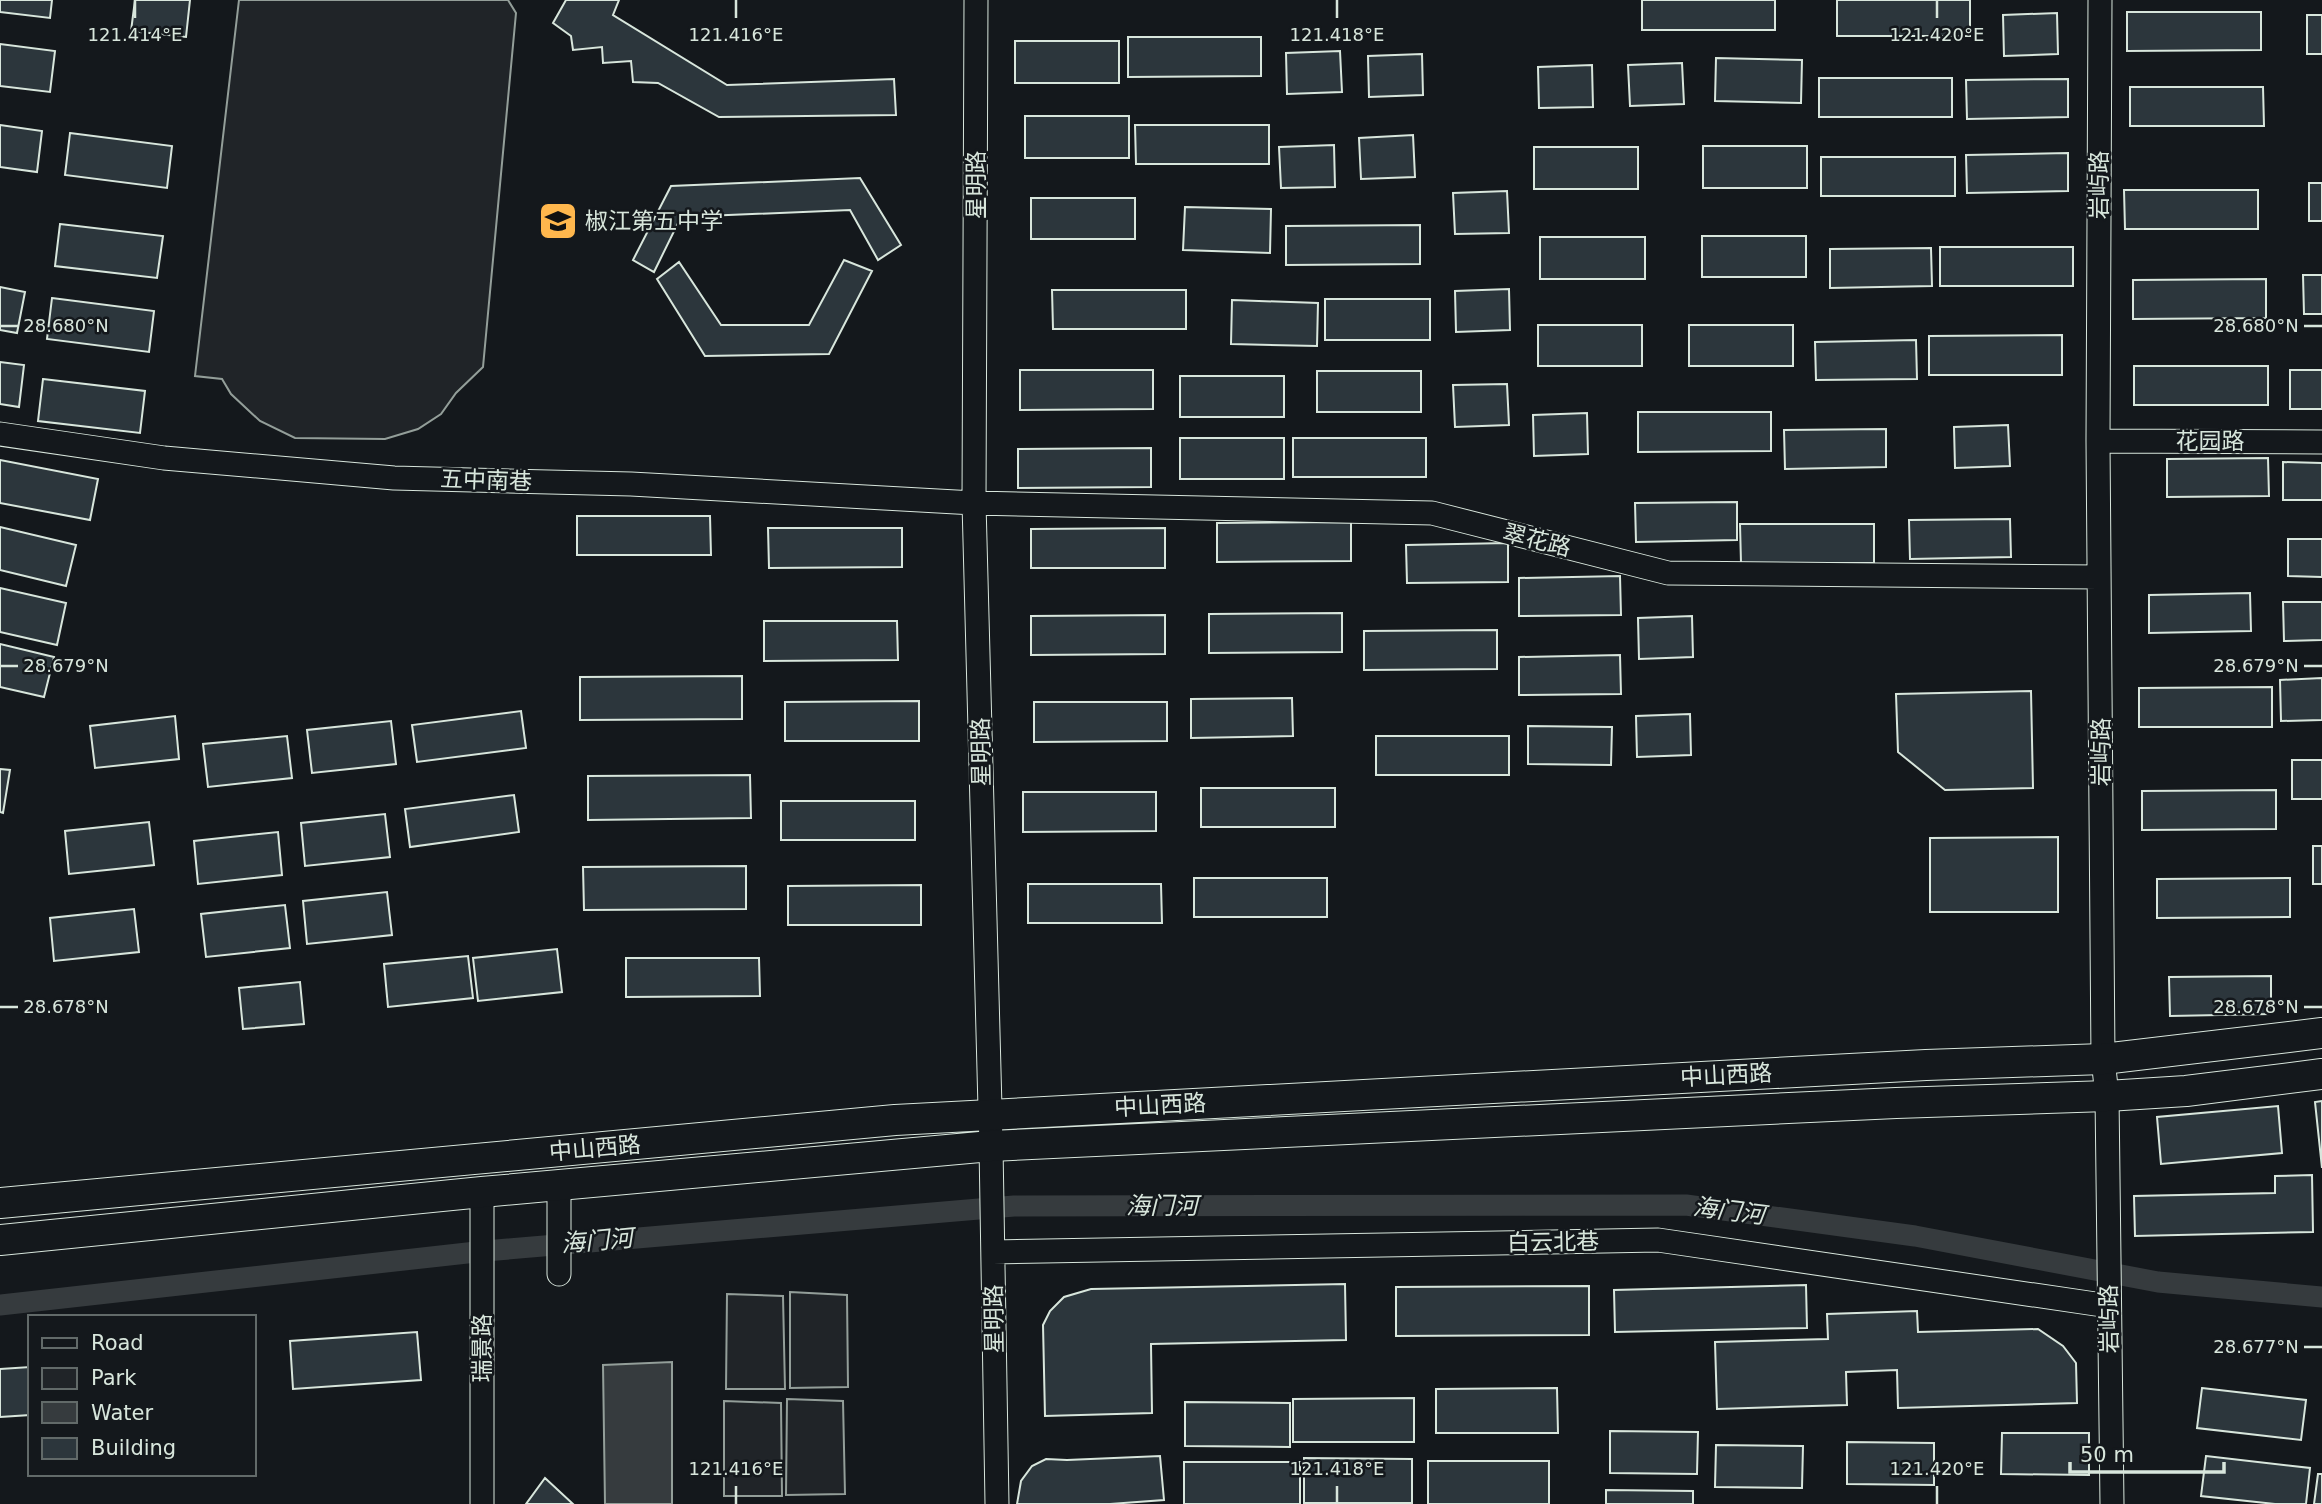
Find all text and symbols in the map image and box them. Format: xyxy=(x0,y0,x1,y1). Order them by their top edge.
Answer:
text: 121.414°E xyxy=(88,24,182,45)
text: 121.416°E xyxy=(689,24,783,45)
text: 121.418°E xyxy=(1290,24,1384,45)
text: 121.420°E xyxy=(1890,24,1984,45)
street label: 星明路 xyxy=(963,151,989,220)
street label: 岩屿路 xyxy=(2086,151,2112,220)
school or university icon: 椒江第五中学 xyxy=(537,200,579,242)
place label: 椒江第五中学 xyxy=(585,208,723,234)
text: 28.680°N xyxy=(23,315,109,336)
text: 28.680°N xyxy=(2213,315,2299,336)
street label: 花园路 xyxy=(2176,428,2245,454)
street label: 五中南巷 xyxy=(440,465,532,495)
street label: 翠花路 xyxy=(1500,519,1574,561)
text: 28.679°N xyxy=(23,655,109,676)
text: 28.679°N xyxy=(2213,655,2299,676)
street label: 星明路 xyxy=(967,717,995,787)
street label: 岩屿路 xyxy=(2088,718,2114,787)
text: 28.678°N xyxy=(23,996,109,1017)
text: 28.678°N xyxy=(2213,996,2299,1017)
street label: 中山西路 xyxy=(1679,1060,1773,1090)
street label: 中山西路 xyxy=(1113,1090,1207,1120)
street label: 中山西路 xyxy=(548,1131,642,1165)
water label: 海门河 xyxy=(1126,1192,1202,1220)
water label: 海门河 xyxy=(1692,1193,1770,1230)
water label: 海门河 xyxy=(560,1224,638,1258)
street label: 白云北巷 xyxy=(1507,1228,1599,1256)
street label: 星明路 xyxy=(980,1284,1008,1354)
street label: 岩屿路 xyxy=(2095,1284,2123,1354)
street label: 瑞景路 xyxy=(469,1314,495,1383)
legend xyxy=(28,1315,256,1476)
text: Road xyxy=(91,1331,144,1355)
text: 28.677°N xyxy=(2213,1336,2299,1357)
text: Park xyxy=(91,1366,137,1390)
text: Water xyxy=(91,1401,153,1425)
scale bar xyxy=(2070,1430,2224,1474)
text: Building xyxy=(91,1436,176,1460)
text: 50 m xyxy=(2080,1443,2134,1467)
text: 121.416°E xyxy=(689,1458,783,1479)
text: 121.418°E xyxy=(1290,1458,1384,1479)
text: 121.420°E xyxy=(1890,1458,1984,1479)

